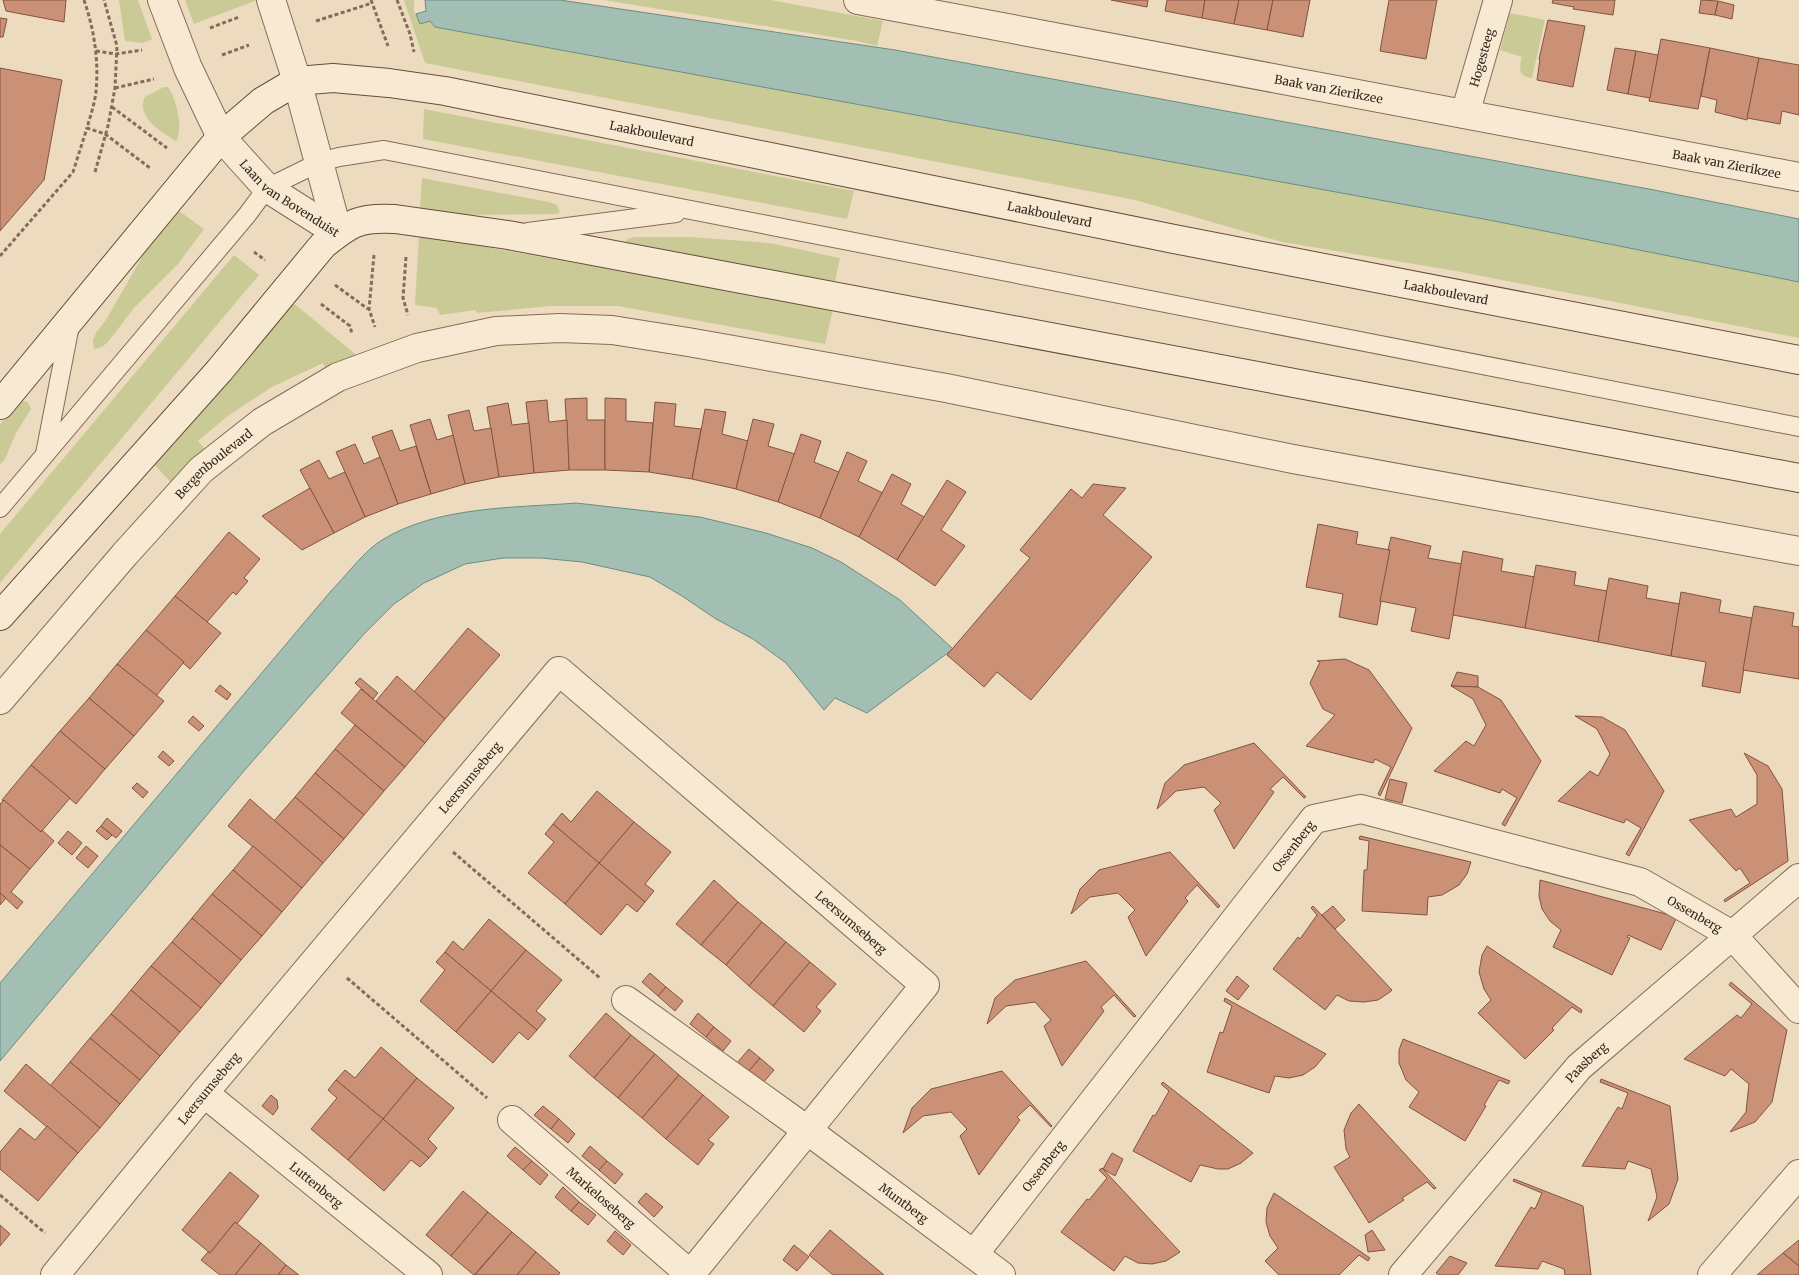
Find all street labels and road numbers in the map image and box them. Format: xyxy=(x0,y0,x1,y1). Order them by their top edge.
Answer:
street label: Hogesteeg xyxy=(1466,26,1497,88)
street label: Baak van Zierikzee xyxy=(1273,71,1384,106)
street label: Laakboulevard xyxy=(608,117,695,149)
street label: Baak van Zierikzee xyxy=(1671,146,1782,181)
street label: Laan van Bovenduist xyxy=(237,156,343,240)
street label: Laakboulevard xyxy=(1006,198,1093,230)
street label: Laakboulevard xyxy=(1402,276,1490,307)
street label: Bergenboulevard xyxy=(171,425,255,502)
street label: Leersumseberg xyxy=(435,738,505,816)
street label: Ossenberg xyxy=(1268,817,1318,874)
street label: Leersumseberg xyxy=(813,887,891,957)
street label: Ossenberg xyxy=(1665,892,1726,936)
street label: Paasberg xyxy=(1562,1038,1611,1085)
street label: Leersumseberg xyxy=(174,1048,243,1127)
street label: Ossenberg xyxy=(1018,1137,1068,1194)
street label: Luttenberg xyxy=(287,1158,347,1211)
street label: Markeloseberg xyxy=(564,1163,639,1231)
street label: Muntberg xyxy=(876,1179,932,1226)

